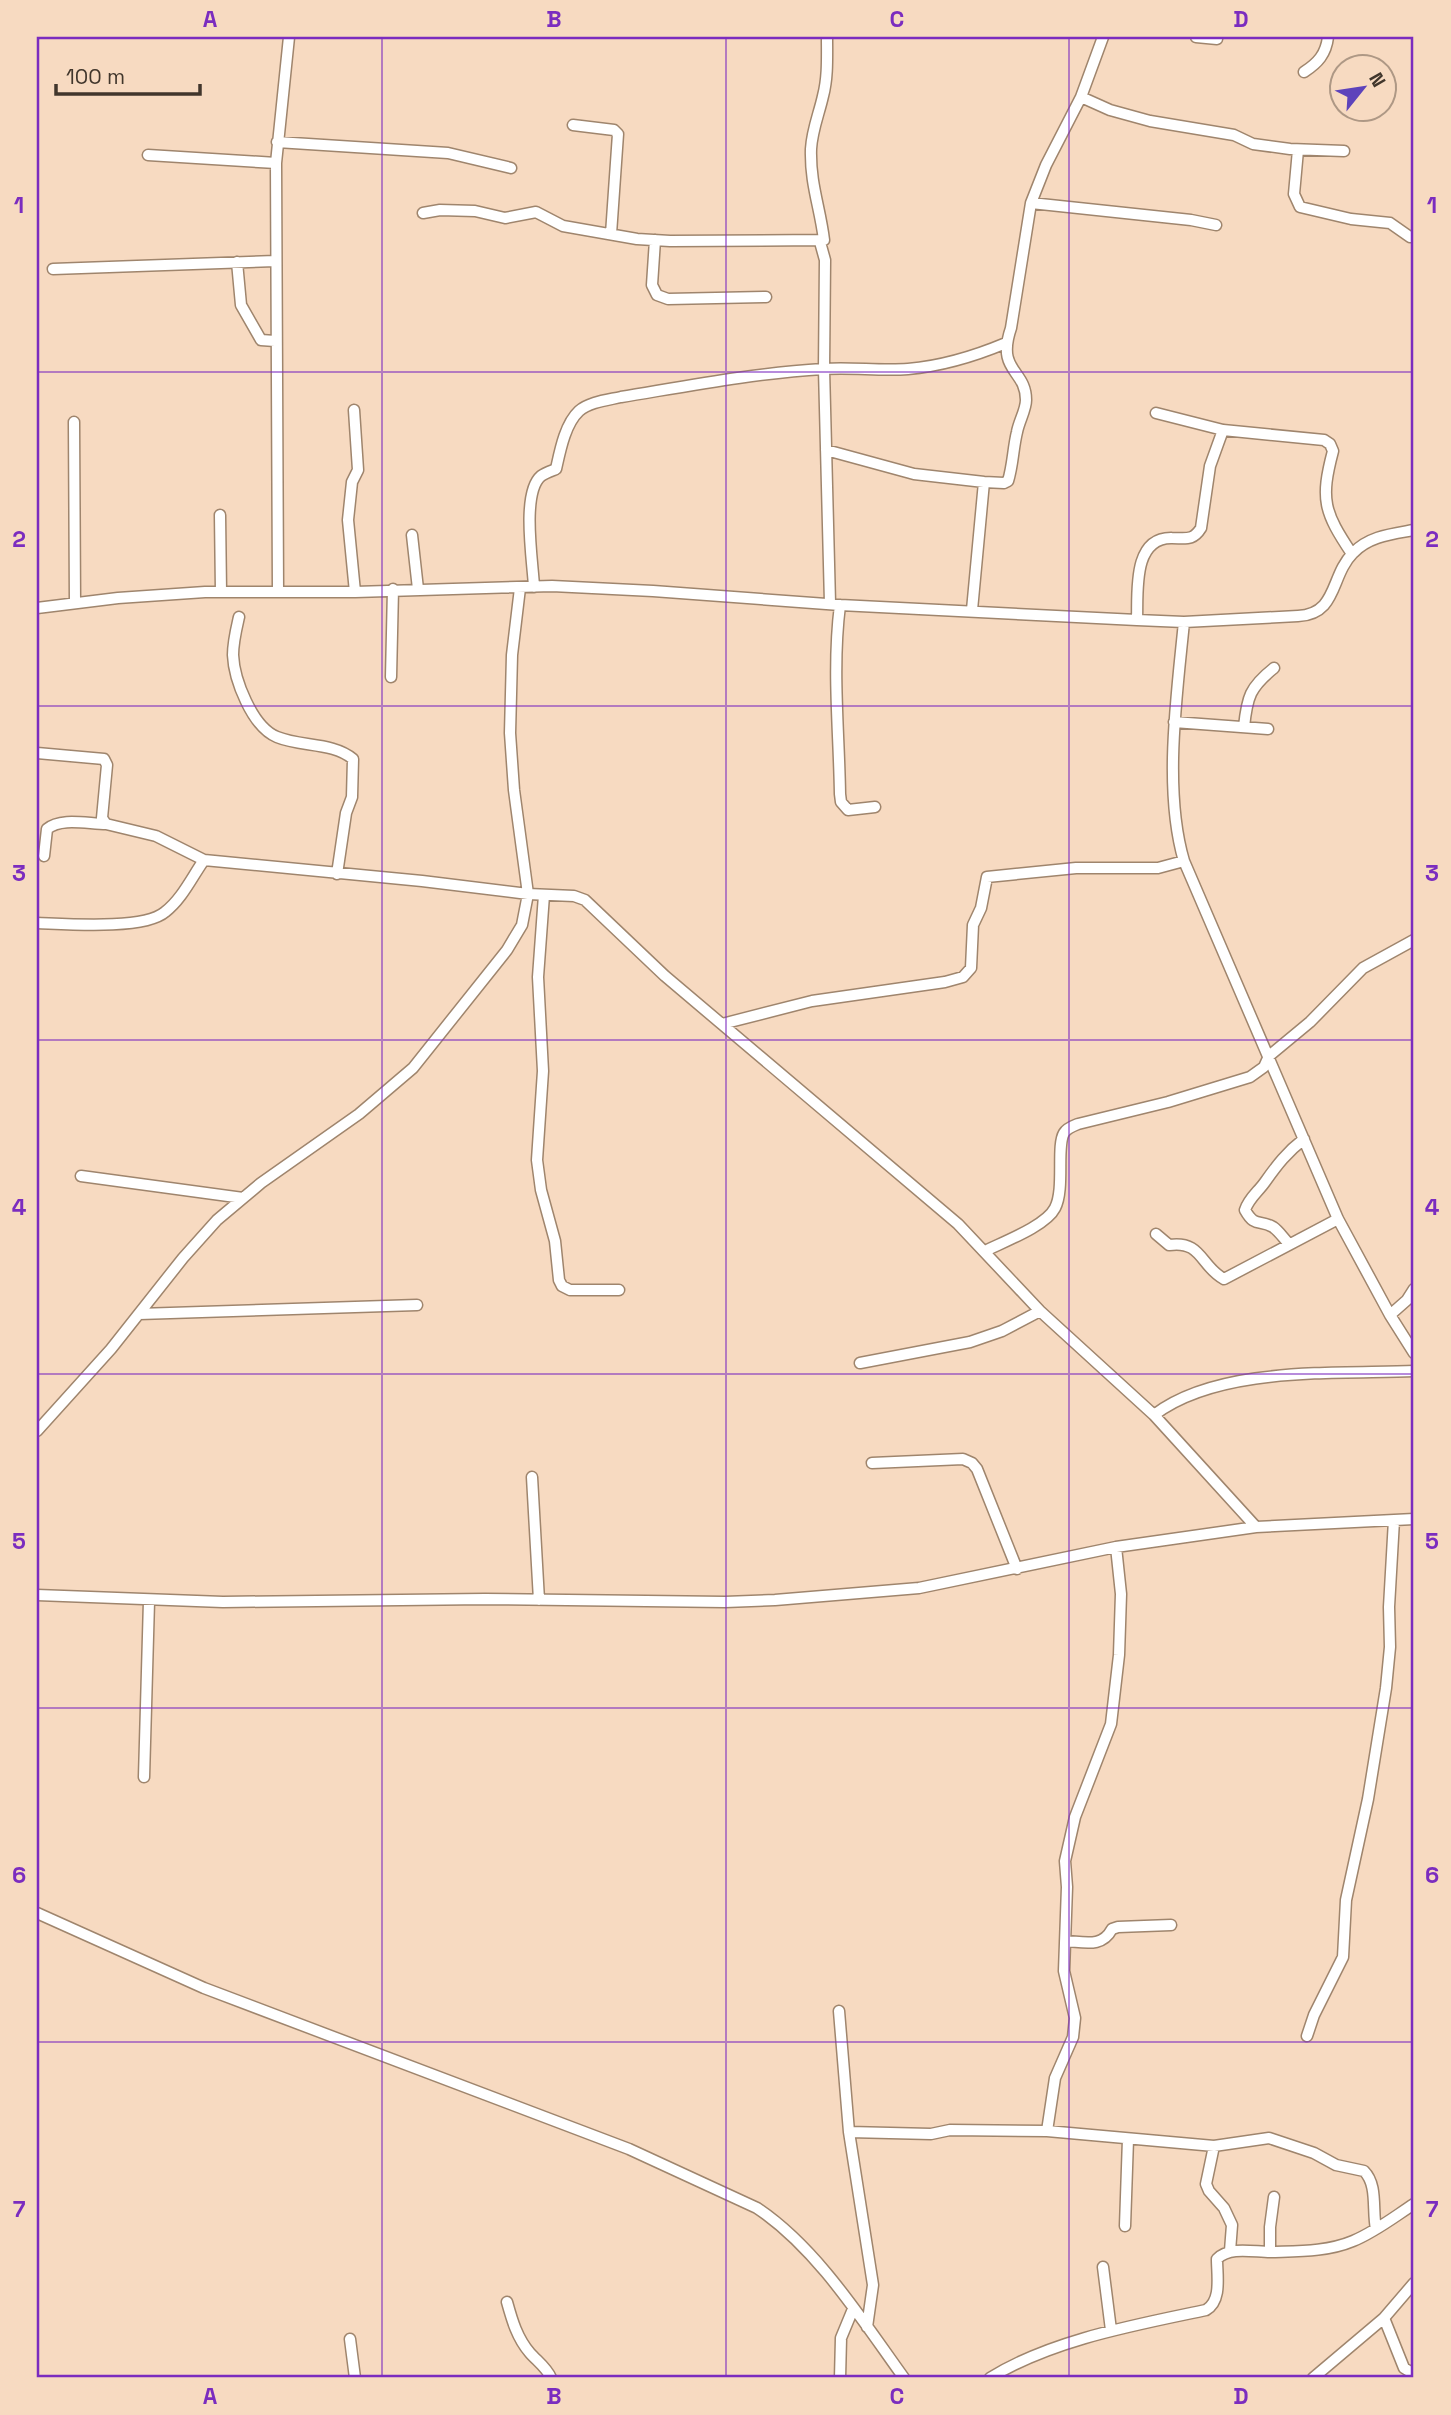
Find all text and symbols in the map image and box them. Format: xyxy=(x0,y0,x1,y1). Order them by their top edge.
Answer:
text: A xyxy=(203,4,218,34)
text: B xyxy=(546,4,562,34)
text: C xyxy=(890,4,904,34)
text: D xyxy=(1233,4,1249,34)
scale bar xyxy=(56,52,200,96)
north arrow xyxy=(1328,52,1398,122)
text: 100 m xyxy=(66,63,125,90)
text: N xyxy=(1363,68,1391,92)
text: 1 xyxy=(14,190,24,220)
text: 1 xyxy=(1427,190,1437,220)
text: 2 xyxy=(12,524,26,554)
text: 2 xyxy=(1425,524,1439,554)
text: 3 xyxy=(12,858,26,888)
text: 3 xyxy=(1425,858,1439,888)
text: 4 xyxy=(12,1192,27,1222)
text: 4 xyxy=(1425,1192,1440,1222)
text: 5 xyxy=(12,1526,26,1556)
text: 5 xyxy=(1425,1526,1439,1556)
text: 6 xyxy=(12,1860,26,1890)
text: 6 xyxy=(1425,1860,1439,1890)
text: 7 xyxy=(13,2194,26,2224)
text: 7 xyxy=(1426,2194,1439,2224)
text: A xyxy=(203,2381,218,2411)
text: B xyxy=(546,2381,562,2411)
text: C xyxy=(890,2381,904,2411)
text: D xyxy=(1233,2381,1249,2411)

